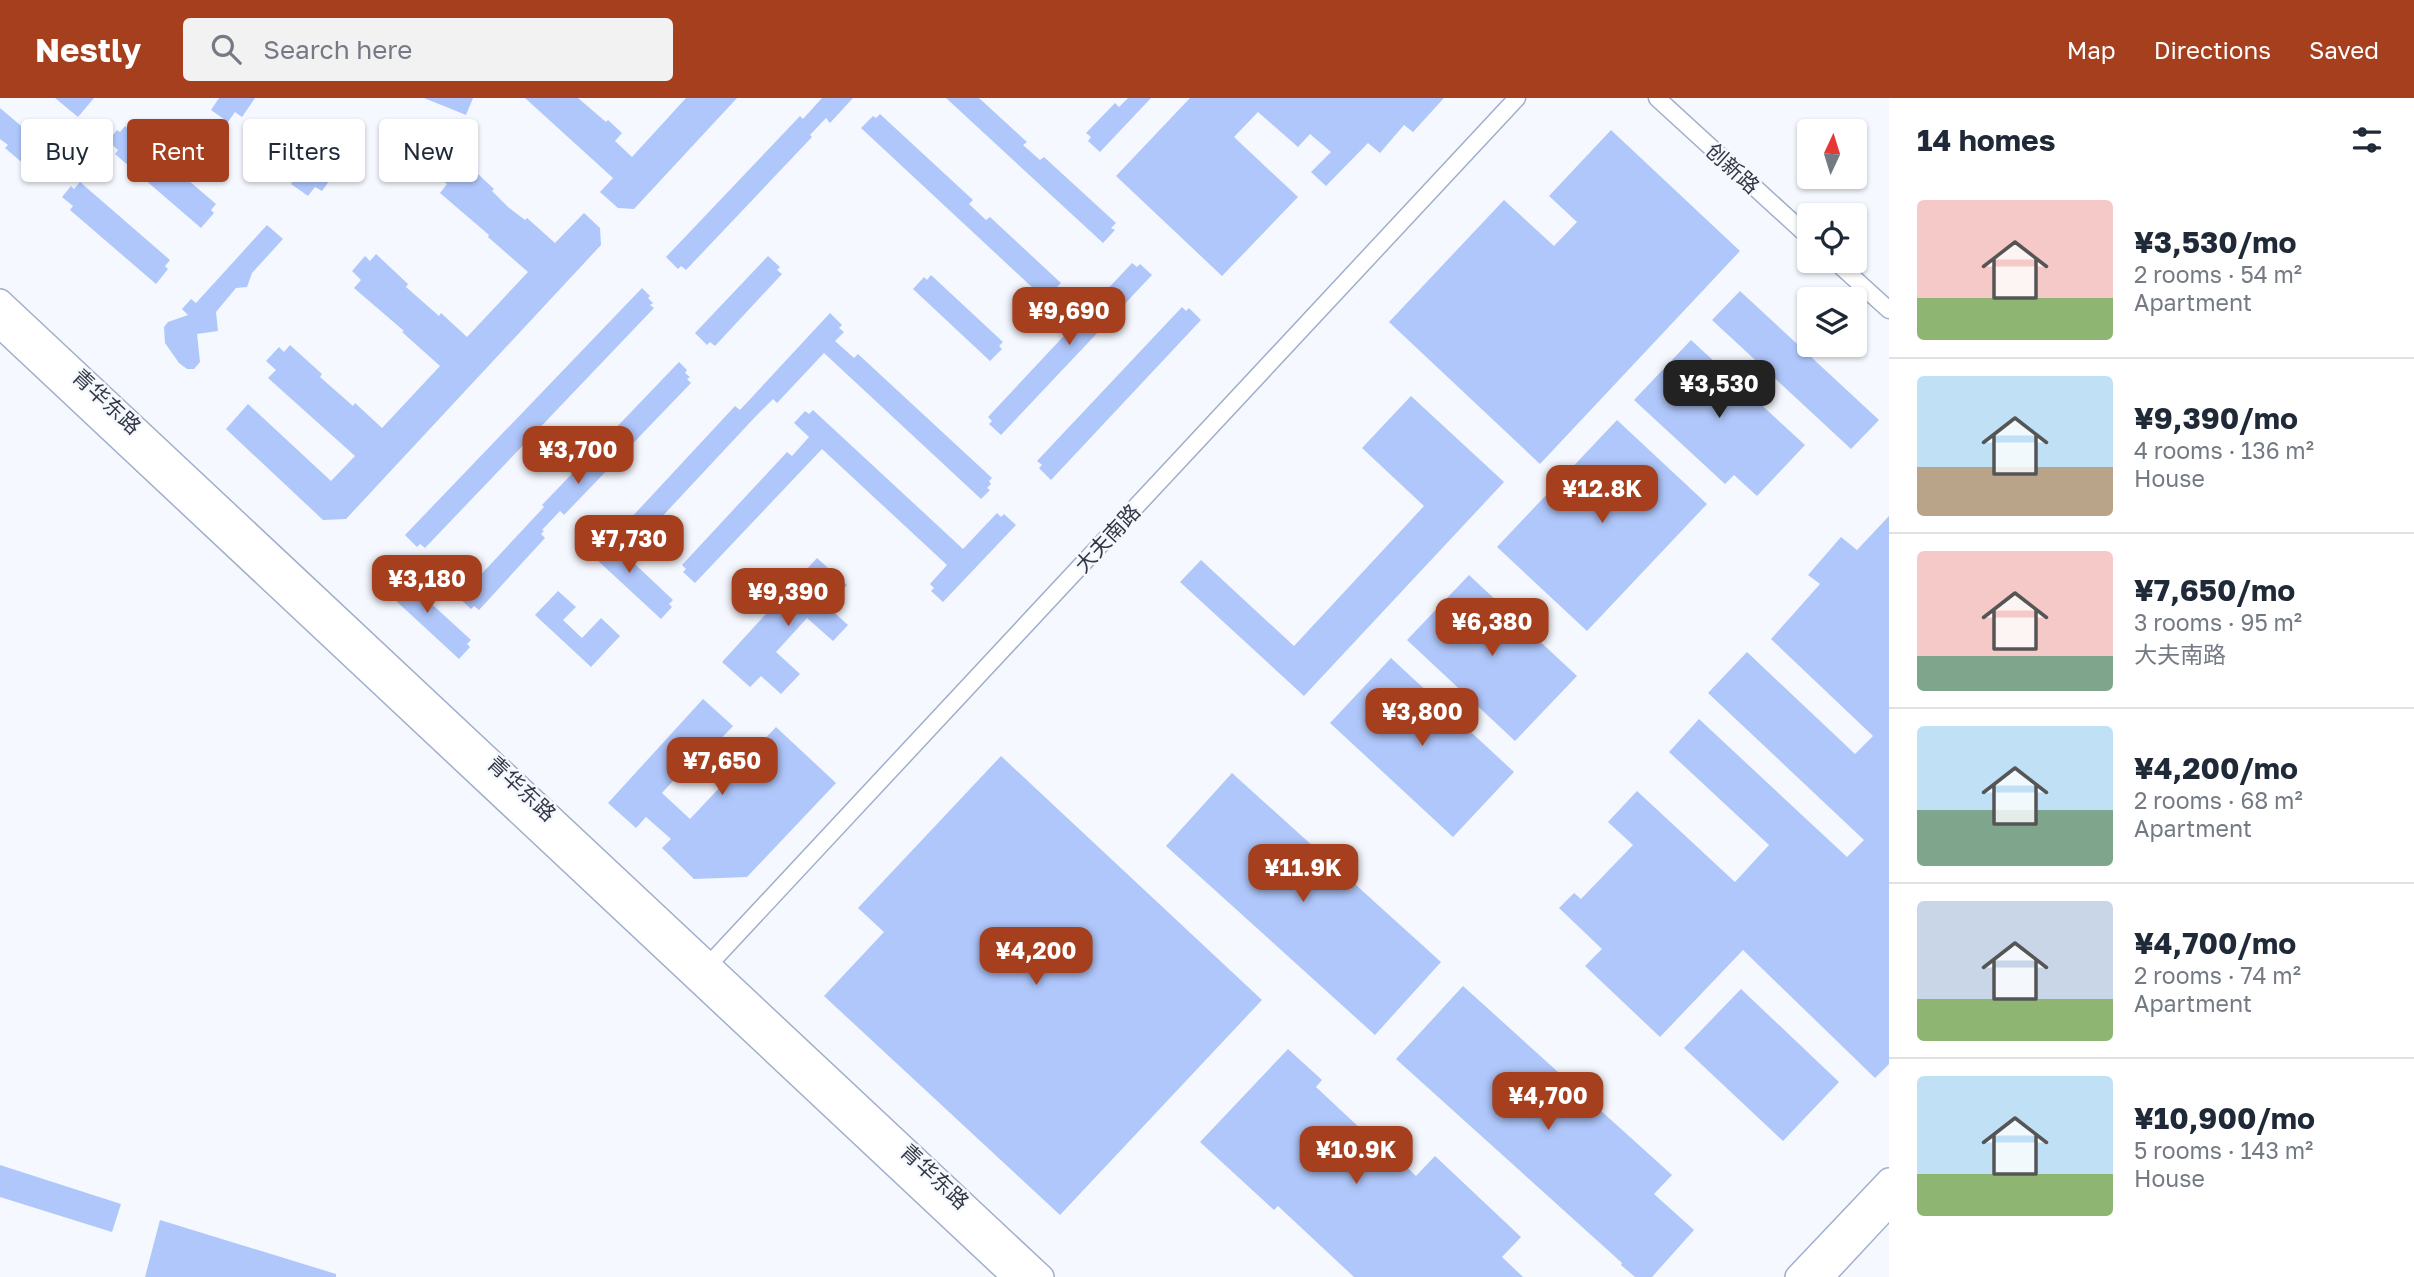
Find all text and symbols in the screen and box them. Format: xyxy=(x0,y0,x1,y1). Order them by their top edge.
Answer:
search box xyxy=(183,18,673,81)
text: Nestly xyxy=(35,30,141,69)
icon: search xyxy=(207,30,245,68)
text: Search here xyxy=(263,34,412,65)
text: Map xyxy=(2067,35,2116,64)
text: Directions xyxy=(2154,35,2271,64)
text: Saved xyxy=(2309,35,2379,64)
chip: Buy xyxy=(21,119,113,182)
chip: Rent xyxy=(127,119,229,182)
chip: Filters xyxy=(243,119,365,182)
chip: New xyxy=(379,119,478,182)
north arrow xyxy=(1797,119,1867,189)
map controls xyxy=(1797,119,1867,357)
icon: filters xyxy=(2348,121,2386,159)
text: 14 homes xyxy=(1917,122,2056,158)
street label: 创新路 xyxy=(1701,137,1765,199)
button: locate xyxy=(1797,203,1867,273)
text: ¥3,530/mo xyxy=(2134,224,2296,260)
icon: home xyxy=(1973,228,2057,312)
text: 2 rooms · 54 m² xyxy=(2134,260,2302,288)
button: layers xyxy=(1797,287,1867,357)
pin: ¥9,690 xyxy=(1012,288,1126,347)
text: Apartment xyxy=(2134,288,2252,316)
text: ¥9,690 xyxy=(1028,296,1110,324)
pin: ¥3,530 xyxy=(1662,360,1776,420)
street label: 青华东路 xyxy=(67,363,147,439)
text: ¥3,530 xyxy=(1679,369,1759,397)
text: ¥9,390/mo xyxy=(2134,400,2298,436)
icon: home xyxy=(1973,404,2057,488)
pin: ¥3,700 xyxy=(521,426,635,486)
text: ¥3,700 xyxy=(538,435,618,463)
text: 4 rooms · 136 m² xyxy=(2134,436,2314,464)
text: House xyxy=(2134,464,2205,492)
pin: ¥12.8K xyxy=(1545,466,1659,525)
text: ¥12.8K xyxy=(1562,474,1642,502)
street label: 大夫南路 xyxy=(1069,498,1145,578)
pin: ¥7,730 xyxy=(572,516,686,575)
text: ¥7,730 xyxy=(591,524,667,552)
pin: ¥3,180 xyxy=(370,556,484,615)
text: ¥3,180 xyxy=(388,564,466,592)
pin: ¥9,390 xyxy=(731,568,845,628)
text: ¥7,650/mo xyxy=(2134,572,2295,608)
text: ¥9,390 xyxy=(748,577,828,605)
icon: home xyxy=(1973,579,2057,663)
pin: ¥6,380 xyxy=(1435,598,1549,658)
text: ¥6,380 xyxy=(1452,607,1532,635)
text: 3 rooms · 95 m² xyxy=(2134,608,2302,636)
text: 大夫南路 xyxy=(2134,640,2226,668)
pin: ¥3,800 xyxy=(1365,688,1479,748)
text: ¥3,800 xyxy=(1381,697,1463,725)
pin: ¥7,650 xyxy=(665,738,779,797)
text: ¥7,650 xyxy=(683,746,761,774)
street label: 青华东路 xyxy=(482,750,562,826)
text: ¥4,200/mo xyxy=(2134,750,2298,786)
icon: home xyxy=(1973,754,2057,838)
text: 2 rooms · 68 m² xyxy=(2134,786,2303,814)
text: Apartment xyxy=(2134,814,2252,842)
pin: ¥11.9K xyxy=(1246,844,1360,904)
text: ¥11.9K xyxy=(1264,853,1342,881)
text: ¥4,700/mo xyxy=(2134,925,2296,961)
pin: ¥4,200 xyxy=(979,928,1093,987)
icon: home xyxy=(1973,929,2057,1013)
text: ¥4,200 xyxy=(996,936,1076,964)
text: 2 rooms · 74 m² xyxy=(2134,961,2301,989)
text: Apartment xyxy=(2134,989,2252,1017)
pin: ¥4,700 xyxy=(1491,1072,1605,1132)
text: ¥4,700 xyxy=(1508,1081,1588,1109)
text: ¥10,900/mo xyxy=(2134,1100,2315,1136)
icon: home xyxy=(1973,1104,2057,1188)
pin: ¥10.9K xyxy=(1299,1126,1413,1186)
text: ¥10.9K xyxy=(1316,1135,1396,1163)
text: 5 rooms · 143 m² xyxy=(2134,1136,2313,1164)
street label: 青华东路 xyxy=(895,1138,975,1214)
text: House xyxy=(2134,1164,2205,1192)

